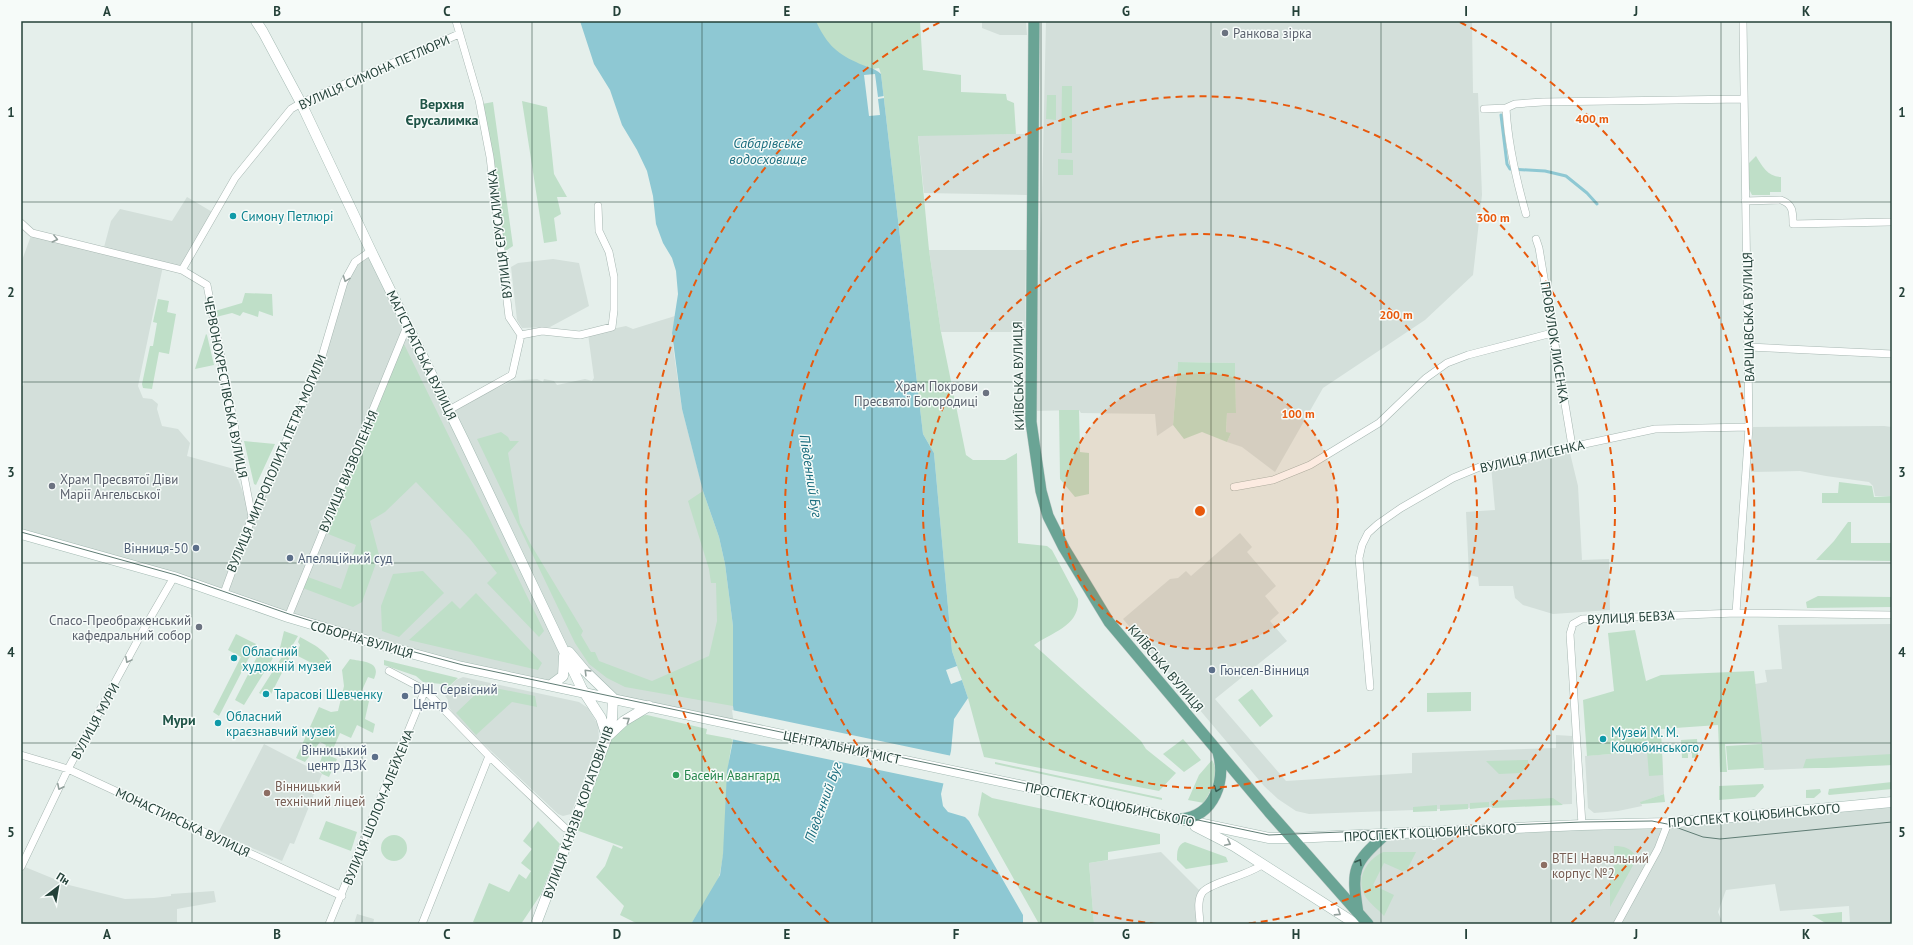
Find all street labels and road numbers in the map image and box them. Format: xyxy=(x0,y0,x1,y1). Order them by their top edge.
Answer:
street label: ВУЛИЦЯ СИМОНА ПЕТЛЮРИ xyxy=(296,31,453,114)
street label: ВУЛИЦЯ ЄРУСАЛИМКА xyxy=(483,168,516,299)
street label: ВАРШАВСЬКА ВУЛИЦЯ xyxy=(1739,252,1758,382)
street label: ПРОВУЛОК ЛИСЕНКА xyxy=(1537,280,1573,404)
street label: МАГІСТРАТСЬКА ВУЛИЦЯ xyxy=(383,287,460,423)
street label: ЧЕРВОНОХРЕСТІВСЬКА ВУЛИЦЯ xyxy=(200,295,251,479)
street label: КИЇВСЬКА ВУЛИЦЯ xyxy=(1009,321,1028,431)
street label: ВУЛИЦЯ МИТРОПОЛИТА ПЕТРА МОГИЛИ xyxy=(223,352,330,575)
street label: ВУЛИЦЯ ВИЗВОЛЕННЯ xyxy=(315,408,382,535)
street label: ВУЛИЦЯ ЛИСЕНКА xyxy=(1478,436,1586,477)
street label: ВУЛИЦЯ БЕВЗА xyxy=(1587,607,1676,628)
street label: СОБОРНА ВУЛИЦЯ xyxy=(308,617,415,662)
street label: КИЇВСЬКА ВУЛИЦЯ xyxy=(1124,621,1207,716)
street label: ВУЛИЦЯ МУРИ xyxy=(67,680,123,762)
street label: ВУЛИЦЯ КНЯЗІВ КОРІАТОВИЧІВ xyxy=(539,723,618,901)
street label: ВУЛИЦЯ ШОЛОМ-АЛЕЙХЕМА xyxy=(339,726,418,888)
street label: ЦЕНТРАЛЬНИЙ МІСТ xyxy=(782,727,902,768)
street label: ПРОСПЕКТ КОЦЮБИНСЬКОГО xyxy=(1024,778,1196,831)
street label: МОНАСТИРСЬКА ВУЛИЦЯ xyxy=(113,784,253,861)
street label: ПРОСПЕКТ КОЦЮБИНСЬКОГО xyxy=(1667,799,1841,831)
street label: ПРОСПЕКТ КОЦЮБИНСЬКОГО xyxy=(1343,819,1517,846)

